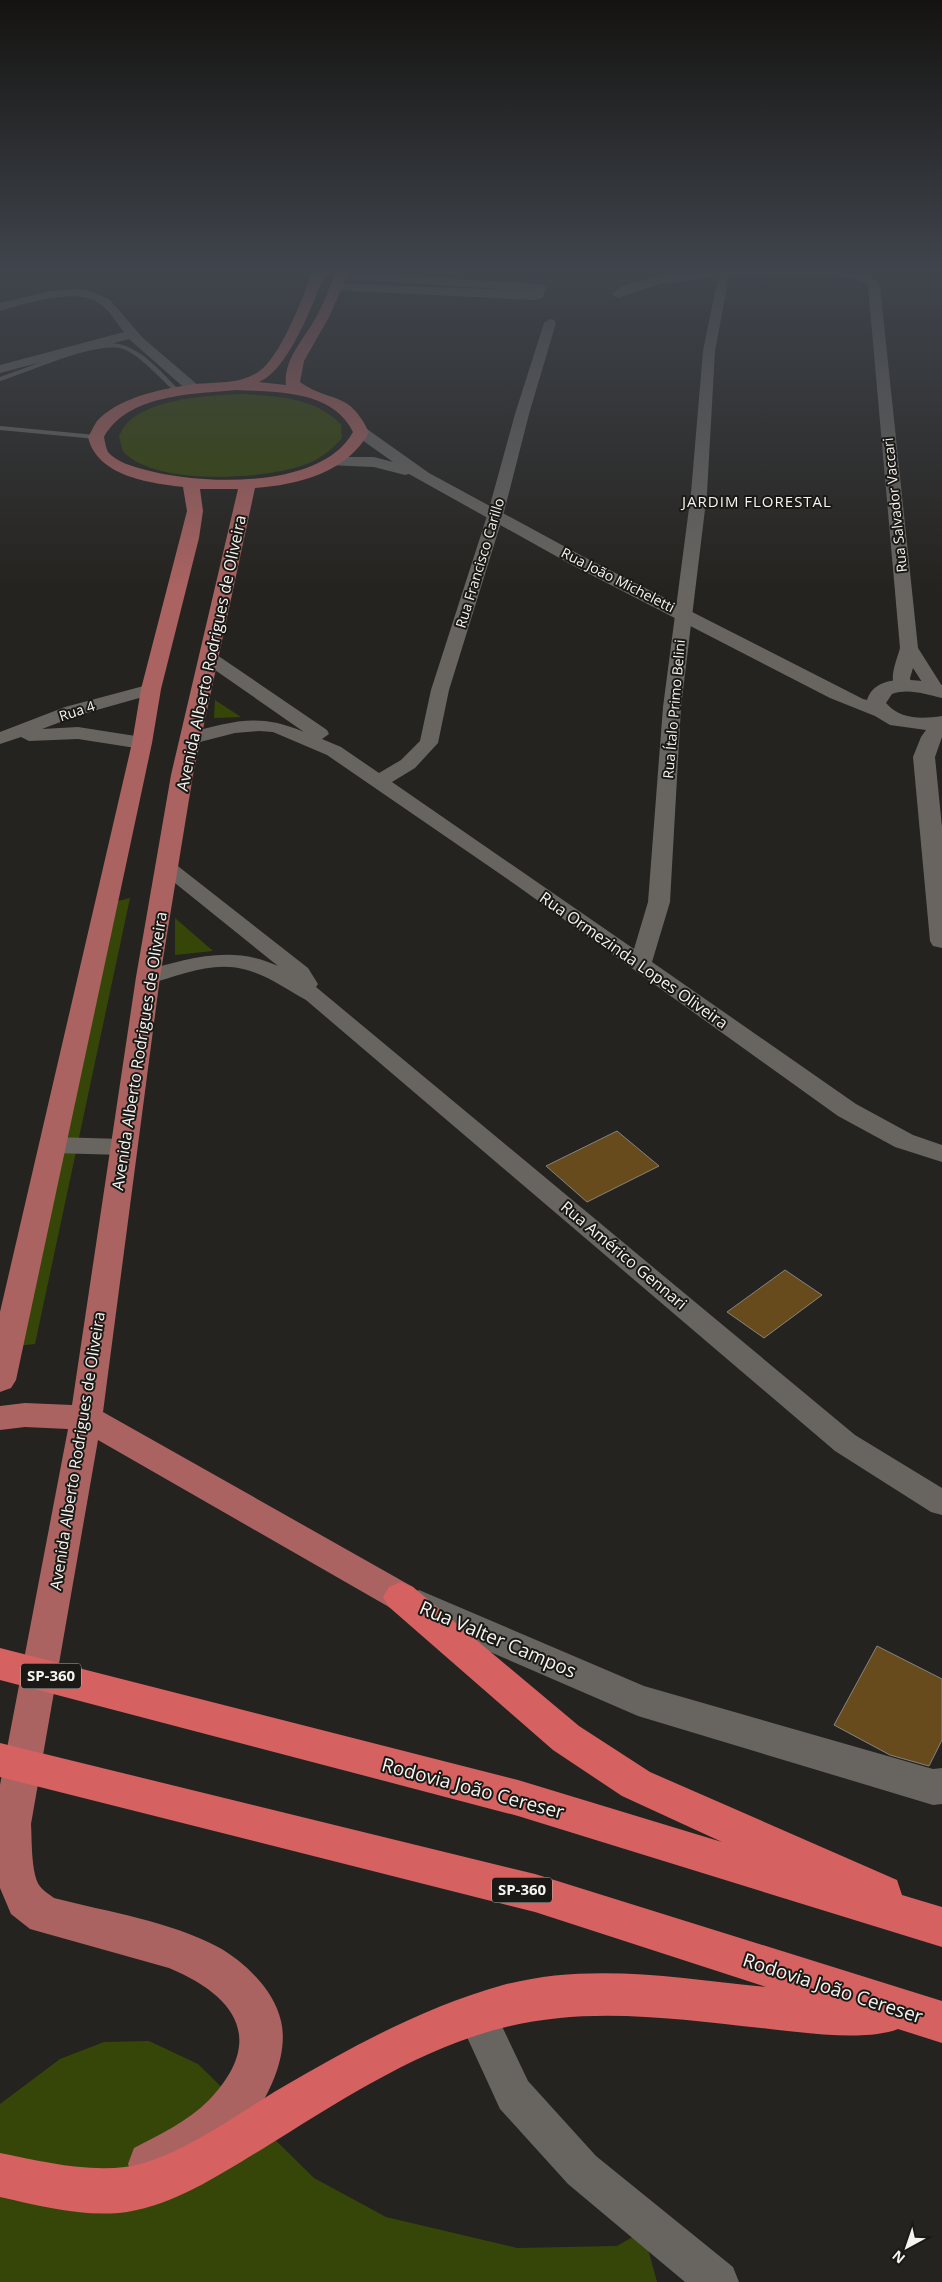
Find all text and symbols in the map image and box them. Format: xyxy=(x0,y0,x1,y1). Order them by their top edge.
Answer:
street label: Rua Salvador Vaccari xyxy=(878,437,911,573)
district label: JARDIM FLORESTAL xyxy=(680,491,832,511)
street label: Rua Francisco Carillo xyxy=(451,496,508,630)
street label: Avenida Alberto Rodrigues de Oliveira xyxy=(171,513,251,793)
street label: Rua João Micheletti xyxy=(558,543,678,616)
street label: Rua Ítalo Primo Belini xyxy=(658,639,689,779)
street label: Rua 4 xyxy=(56,696,97,725)
street label: Rua Ormezinda Lopes Oliveira xyxy=(535,886,733,1034)
street label: Avenida Alberto Rodrigues de Oliveira xyxy=(106,910,172,1192)
street label: Rua Américo Gennari xyxy=(556,1196,692,1314)
street label: Avenida Alberto Rodrigues de Oliveira xyxy=(44,1310,110,1592)
street label: Rua Valter Campos xyxy=(416,1594,580,1684)
road number: SP-360 xyxy=(21,1664,81,1688)
street label: Rodovia João Cereser xyxy=(379,1751,567,1825)
road number: SP-360 xyxy=(492,1878,552,1902)
street label: Rodovia João Cereser xyxy=(740,1947,927,2029)
north arrow xyxy=(882,2222,932,2272)
text: N xyxy=(888,2246,909,2268)

